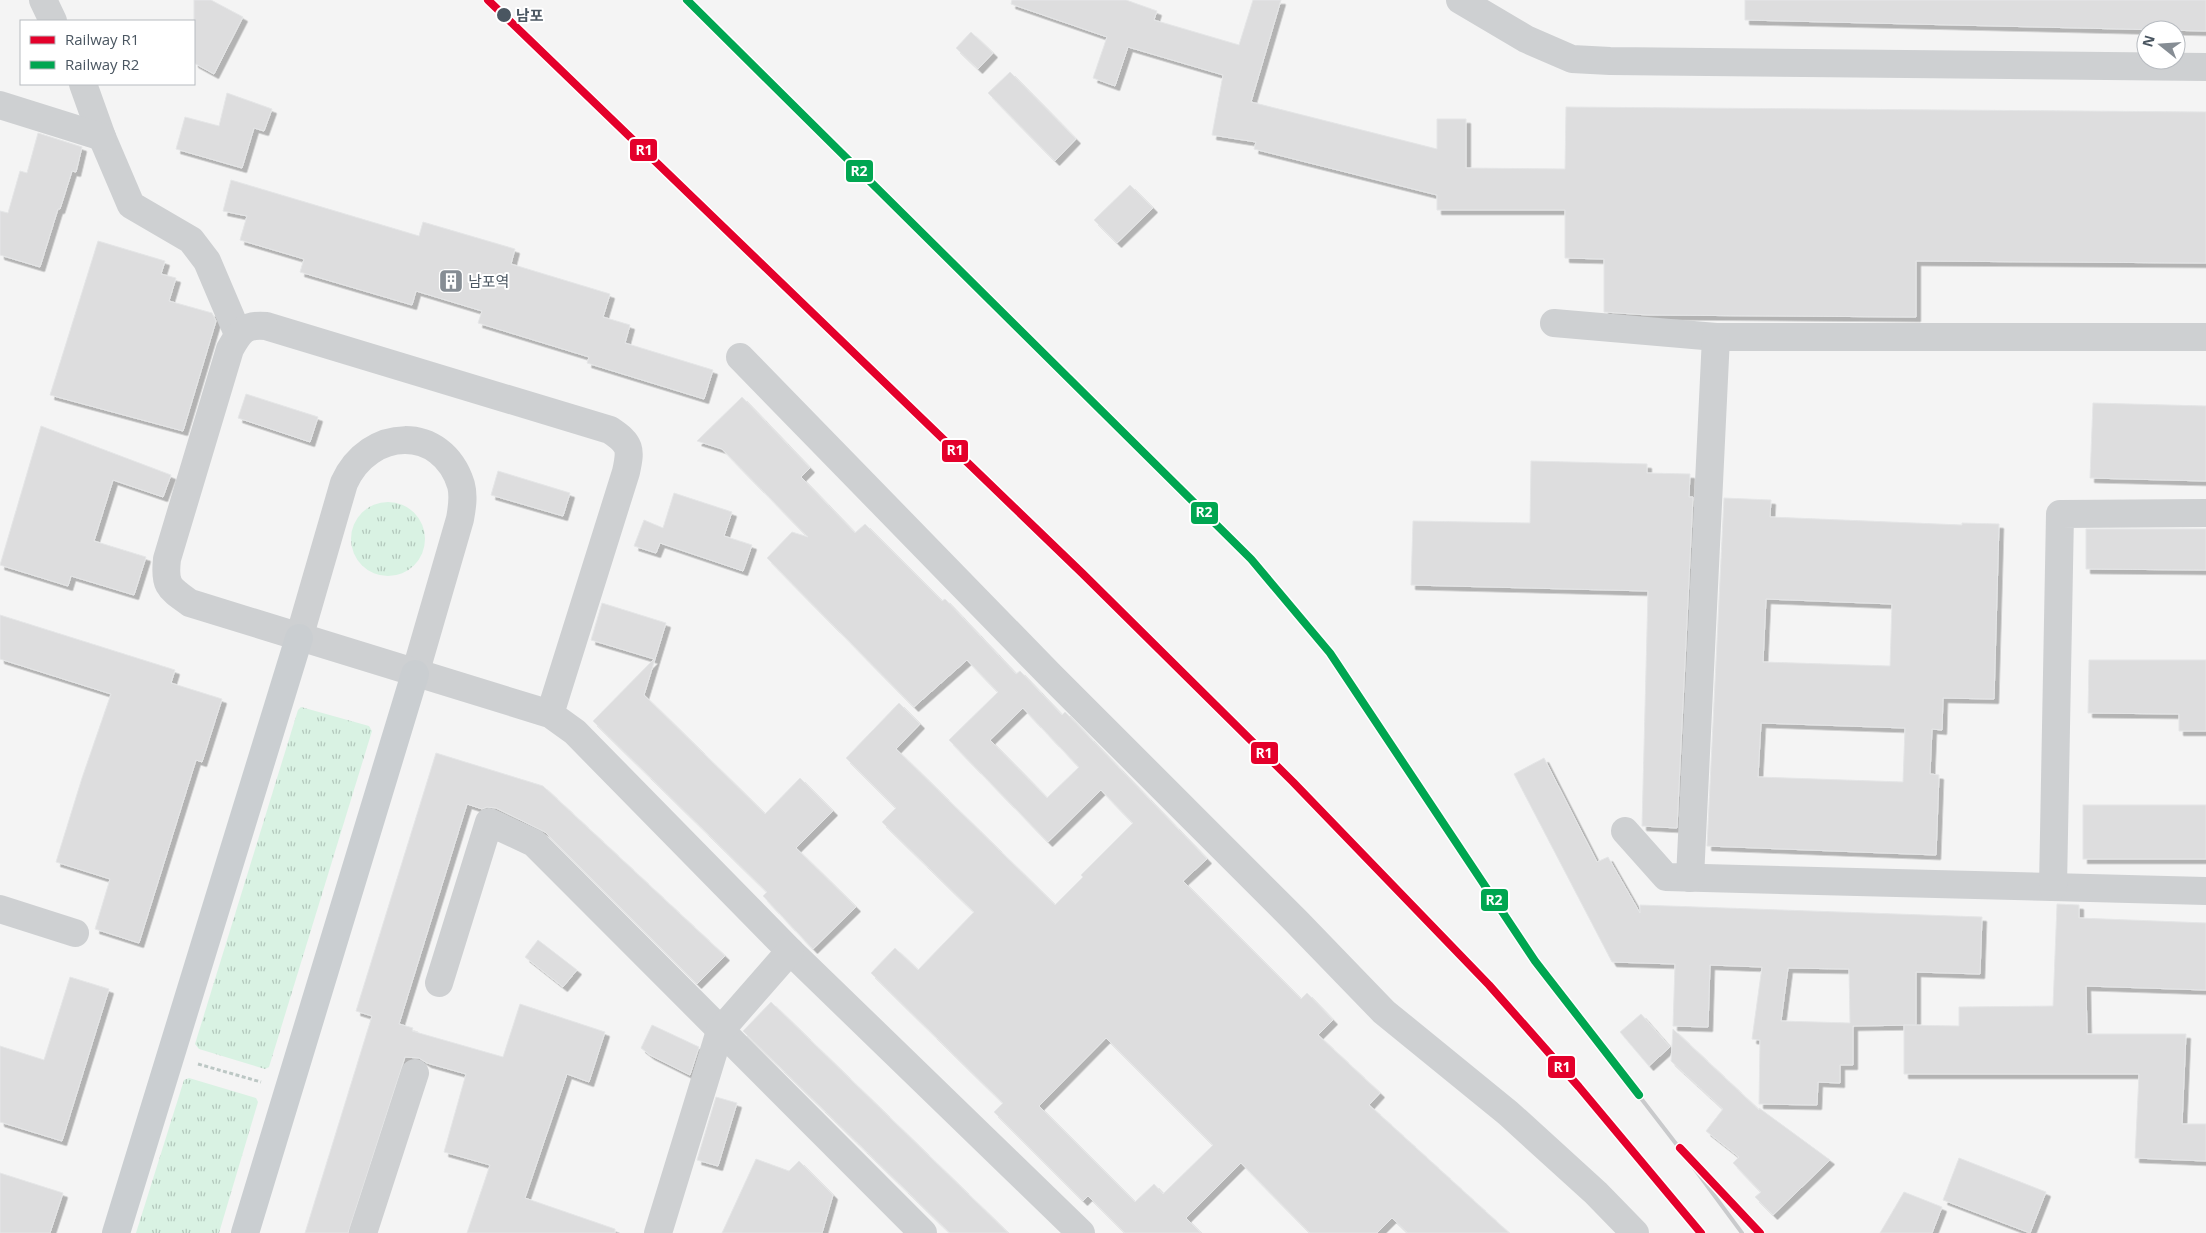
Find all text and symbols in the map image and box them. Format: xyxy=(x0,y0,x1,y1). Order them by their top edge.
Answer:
place label: 남포 xyxy=(516,5,544,25)
marker: 남포 xyxy=(495,6,513,24)
legend xyxy=(20,20,195,85)
north arrow xyxy=(2136,20,2186,70)
text: Railway R1 xyxy=(65,29,139,49)
text: N xyxy=(2137,33,2159,49)
text: Railway R2 xyxy=(65,54,139,74)
line badge: R1 xyxy=(629,138,658,162)
text: R1 xyxy=(635,140,653,159)
line badge: R2 xyxy=(845,159,874,183)
text: R2 xyxy=(850,161,868,180)
building icon: 남포역 xyxy=(438,268,464,294)
place label: 남포역 xyxy=(468,271,509,291)
line badge: R1 xyxy=(941,439,969,463)
text: R1 xyxy=(946,440,964,459)
line badge: R2 xyxy=(1190,501,1219,525)
text: R2 xyxy=(1195,502,1213,521)
line badge: R1 xyxy=(1250,741,1279,765)
text: R1 xyxy=(1255,743,1273,762)
line badge: R2 xyxy=(1480,888,1509,912)
text: R2 xyxy=(1485,890,1503,909)
line badge: R1 xyxy=(1547,1055,1576,1079)
text: R1 xyxy=(1553,1057,1571,1076)

